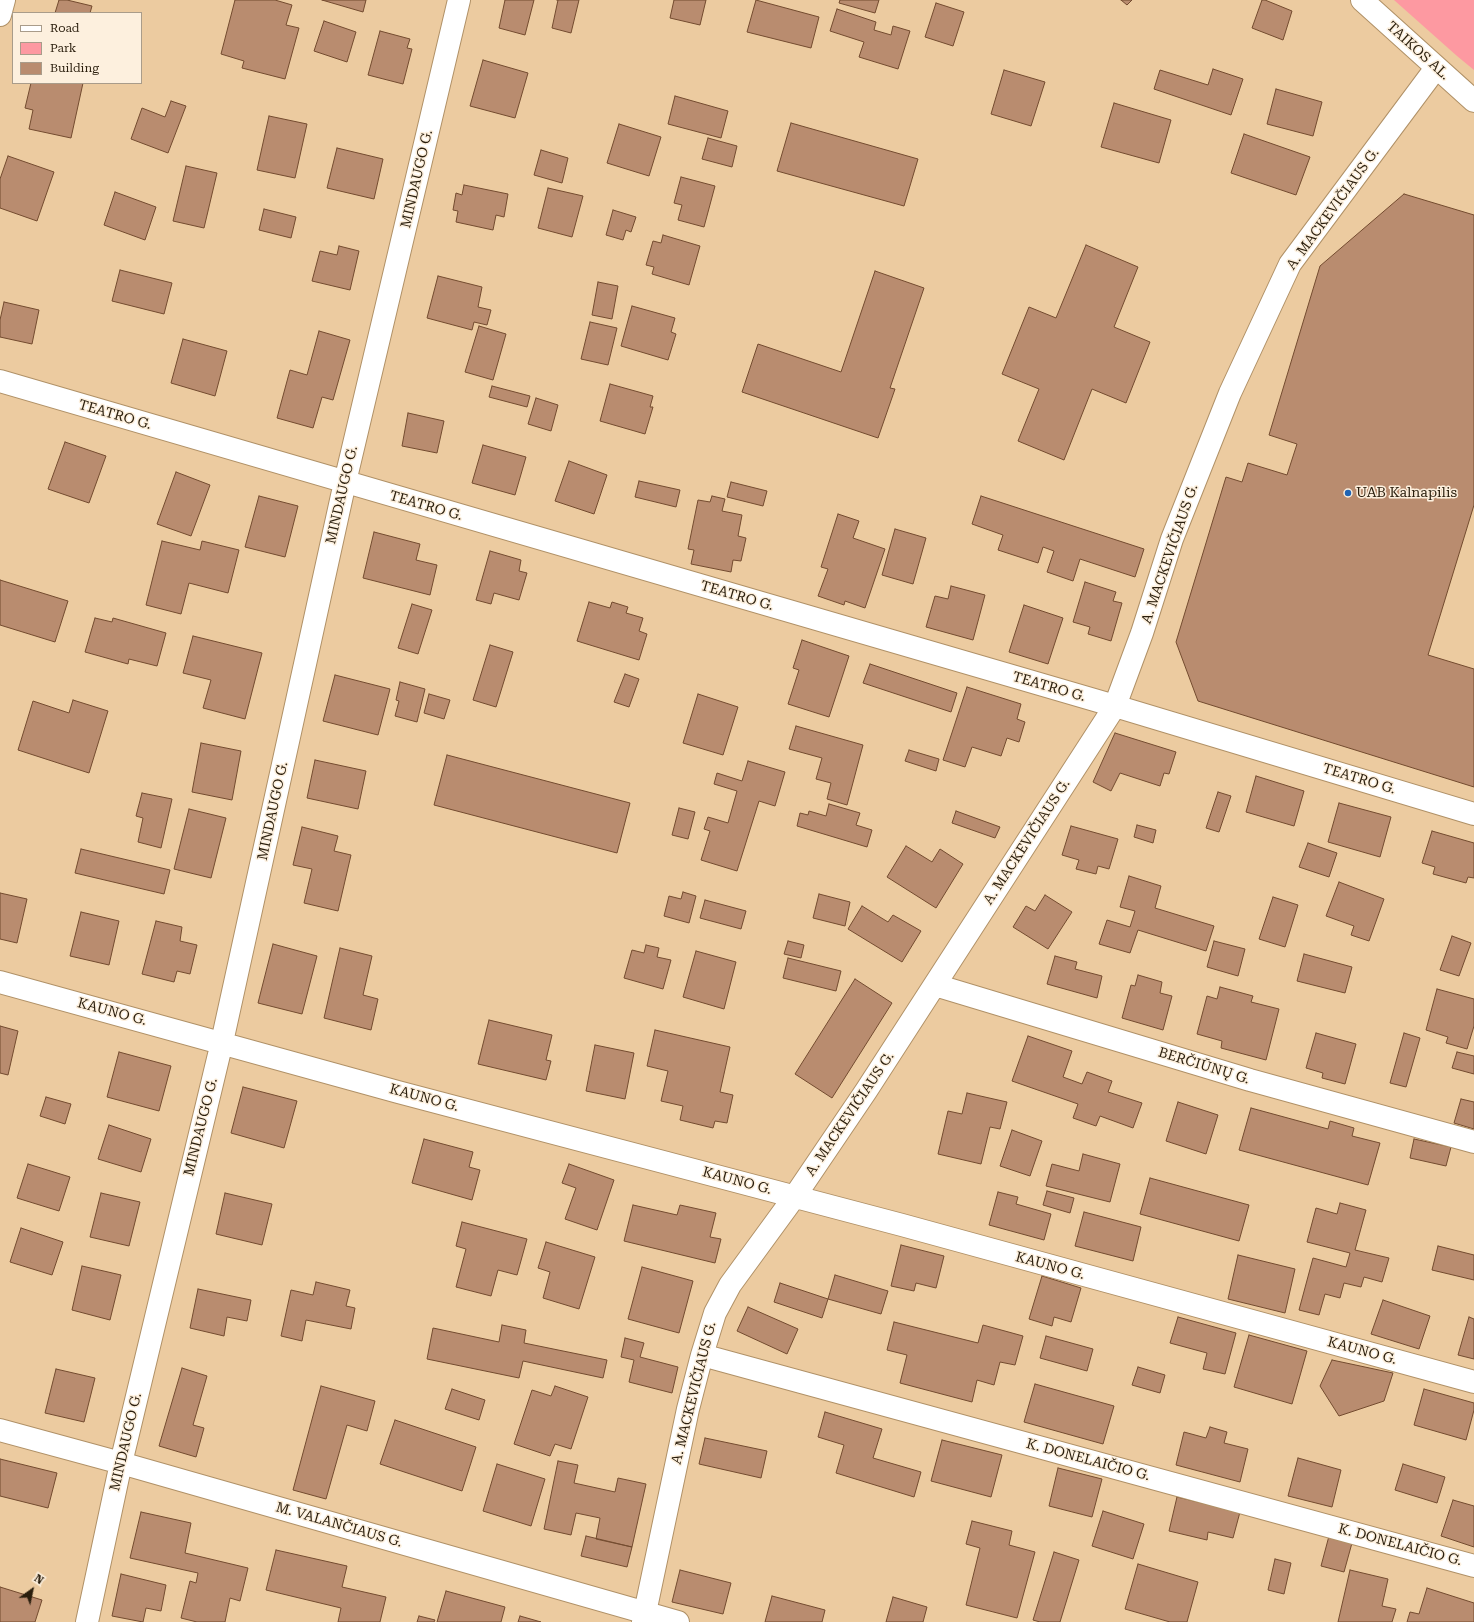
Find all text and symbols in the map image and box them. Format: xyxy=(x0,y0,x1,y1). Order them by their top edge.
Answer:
legend xyxy=(12,12,142,84)
street label: TAIKOS AL. xyxy=(1383,18,1453,84)
text: Road xyxy=(50,21,79,35)
text: Park xyxy=(50,41,76,55)
text: Building xyxy=(50,61,99,75)
street label: MINDAUGO G. xyxy=(398,128,436,230)
street label: A. MACKEVIČIAUS G. xyxy=(1283,145,1383,273)
street label: TEATRO G. xyxy=(76,397,154,433)
street label: MINDAUGO G. xyxy=(323,444,361,546)
street label: A. MACKEVIČIAUS G. xyxy=(1138,482,1202,626)
place label: UAB Kalnapilis xyxy=(1356,485,1457,501)
street label: TEATRO G. xyxy=(387,488,465,524)
marker: UAB Kalnapilis xyxy=(1343,488,1353,498)
street label: TEATRO G. xyxy=(698,578,776,614)
street label: TEATRO G. xyxy=(1010,669,1088,705)
street label: MINDAUGO G. xyxy=(254,760,292,862)
street label: TEATRO G. xyxy=(1321,760,1397,798)
street label: A. MACKEVIČIAUS G. xyxy=(980,776,1074,908)
street label: KAUNO G. xyxy=(76,995,148,1029)
street label: BERČIŪNŲ G. xyxy=(1156,1044,1252,1088)
street label: A. MACKEVIČIAUS G. xyxy=(802,1049,898,1179)
street label: MINDAUGO G. xyxy=(181,1076,221,1178)
street label: KAUNO G. xyxy=(388,1081,460,1115)
street label: KAUNO G. xyxy=(701,1164,773,1198)
street label: KAUNO G. xyxy=(1014,1249,1086,1283)
street label: A. MACKEVIČIAUS G. xyxy=(668,1320,720,1466)
street label: KAUNO G. xyxy=(1326,1334,1398,1368)
street label: MINDAUGO G. xyxy=(107,1391,145,1493)
street label: K. DONELAIČIO G. xyxy=(1024,1435,1152,1485)
street label: M. VALANČIAUS G. xyxy=(274,1499,404,1551)
street label: K. DONELAIČIO G. xyxy=(1336,1520,1464,1570)
north arrow xyxy=(12,1570,52,1610)
text: N xyxy=(32,1572,46,1587)

